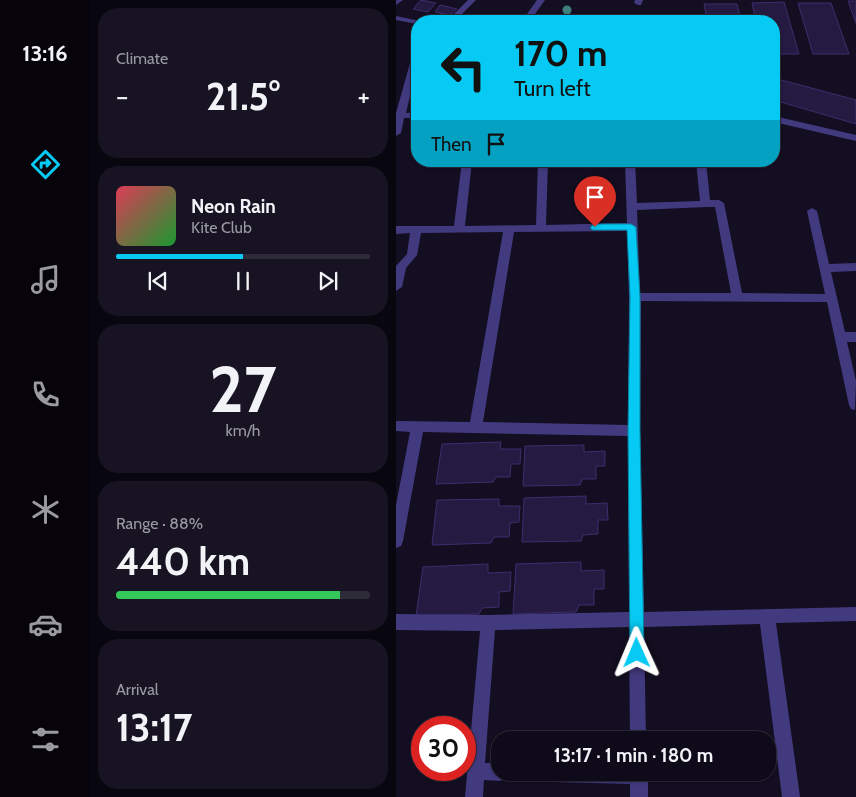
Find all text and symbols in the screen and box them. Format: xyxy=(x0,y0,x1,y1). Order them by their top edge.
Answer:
text: 170 m xyxy=(514,32,607,75)
icon: left xyxy=(431,35,496,100)
text: 13:16 xyxy=(22,40,68,67)
text: Climate xyxy=(116,49,168,68)
text: 21.5° xyxy=(206,73,280,120)
text: Turn left xyxy=(514,75,591,102)
text: − xyxy=(116,79,128,113)
text: + xyxy=(358,79,370,113)
icon: arrive xyxy=(482,130,510,158)
text: Then xyxy=(431,133,472,156)
icon: directions xyxy=(28,147,63,182)
pin xyxy=(574,176,616,227)
icon: arrive xyxy=(581,183,609,211)
text: Neon Rain xyxy=(191,195,276,218)
text: Kite Club xyxy=(191,218,252,237)
icon: music xyxy=(28,262,63,297)
icon: previous xyxy=(144,267,172,295)
icon: pause xyxy=(229,267,257,295)
icon: next xyxy=(314,267,342,295)
text: 27 xyxy=(209,349,277,428)
icon: phone xyxy=(28,377,63,412)
text: km/h xyxy=(225,421,261,440)
icon: climate xyxy=(28,492,63,527)
text: Range · 88% xyxy=(116,514,203,533)
text: 440 km xyxy=(116,538,250,585)
icon: car xyxy=(28,607,63,642)
position arrow xyxy=(610,626,662,678)
text: Arrival xyxy=(116,680,159,699)
text: 13:17 xyxy=(116,704,192,751)
speed limit sign: 30 xyxy=(411,716,476,781)
icon: filters xyxy=(28,722,63,757)
text: 13:17 · 1 min · 180 m xyxy=(554,744,713,767)

